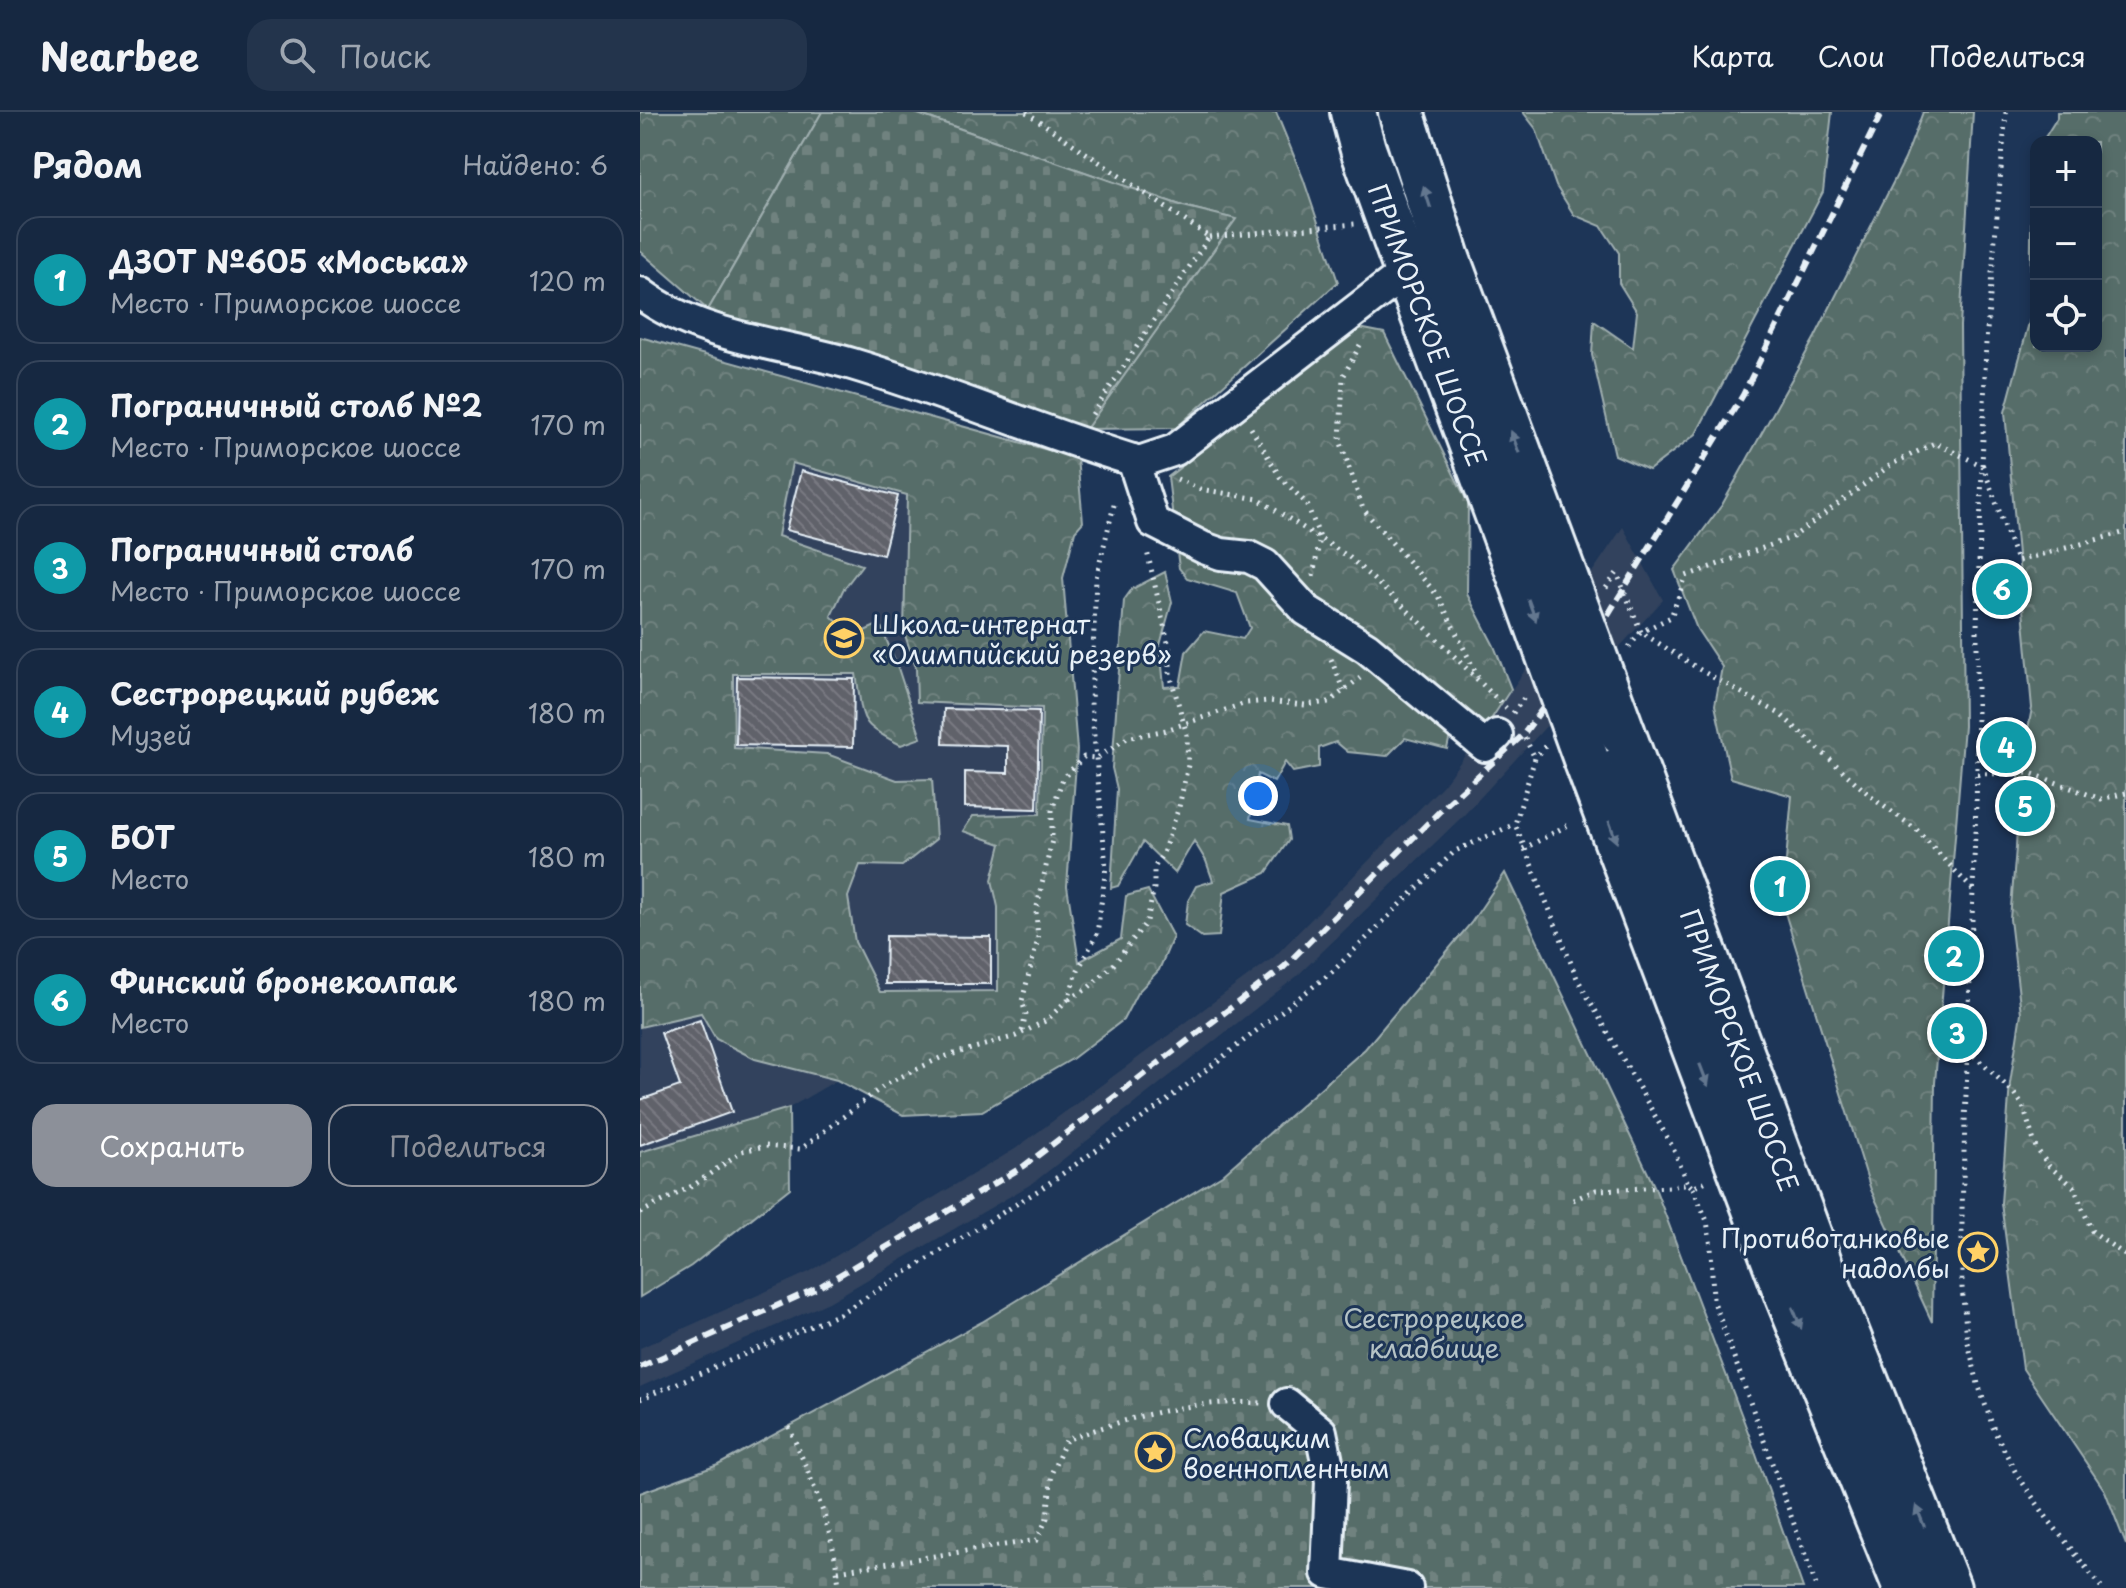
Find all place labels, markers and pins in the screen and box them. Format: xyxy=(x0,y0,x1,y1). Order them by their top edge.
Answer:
pin: 6 xyxy=(1976,559,2028,619)
place label: Школа-интернат «Олимпийский резерв» xyxy=(872,604,1172,673)
school or university icon: Школа-интернат «Олимпийский резерв» xyxy=(823,617,865,659)
pin: 4 xyxy=(1980,717,2032,777)
pin: 5 xyxy=(1999,776,2051,836)
pin: 1 xyxy=(1754,856,1806,916)
pin: 2 xyxy=(1928,926,1980,986)
pin: 3 xyxy=(1931,1003,1983,1063)
place label: Противотанковые надолбы xyxy=(1721,1218,1950,1287)
place icon: Противотанковые надолбы xyxy=(1957,1231,1999,1273)
place label: Словацким военнопленным xyxy=(1183,1418,1390,1487)
place icon: Словацким военнопленным xyxy=(1134,1431,1176,1473)

